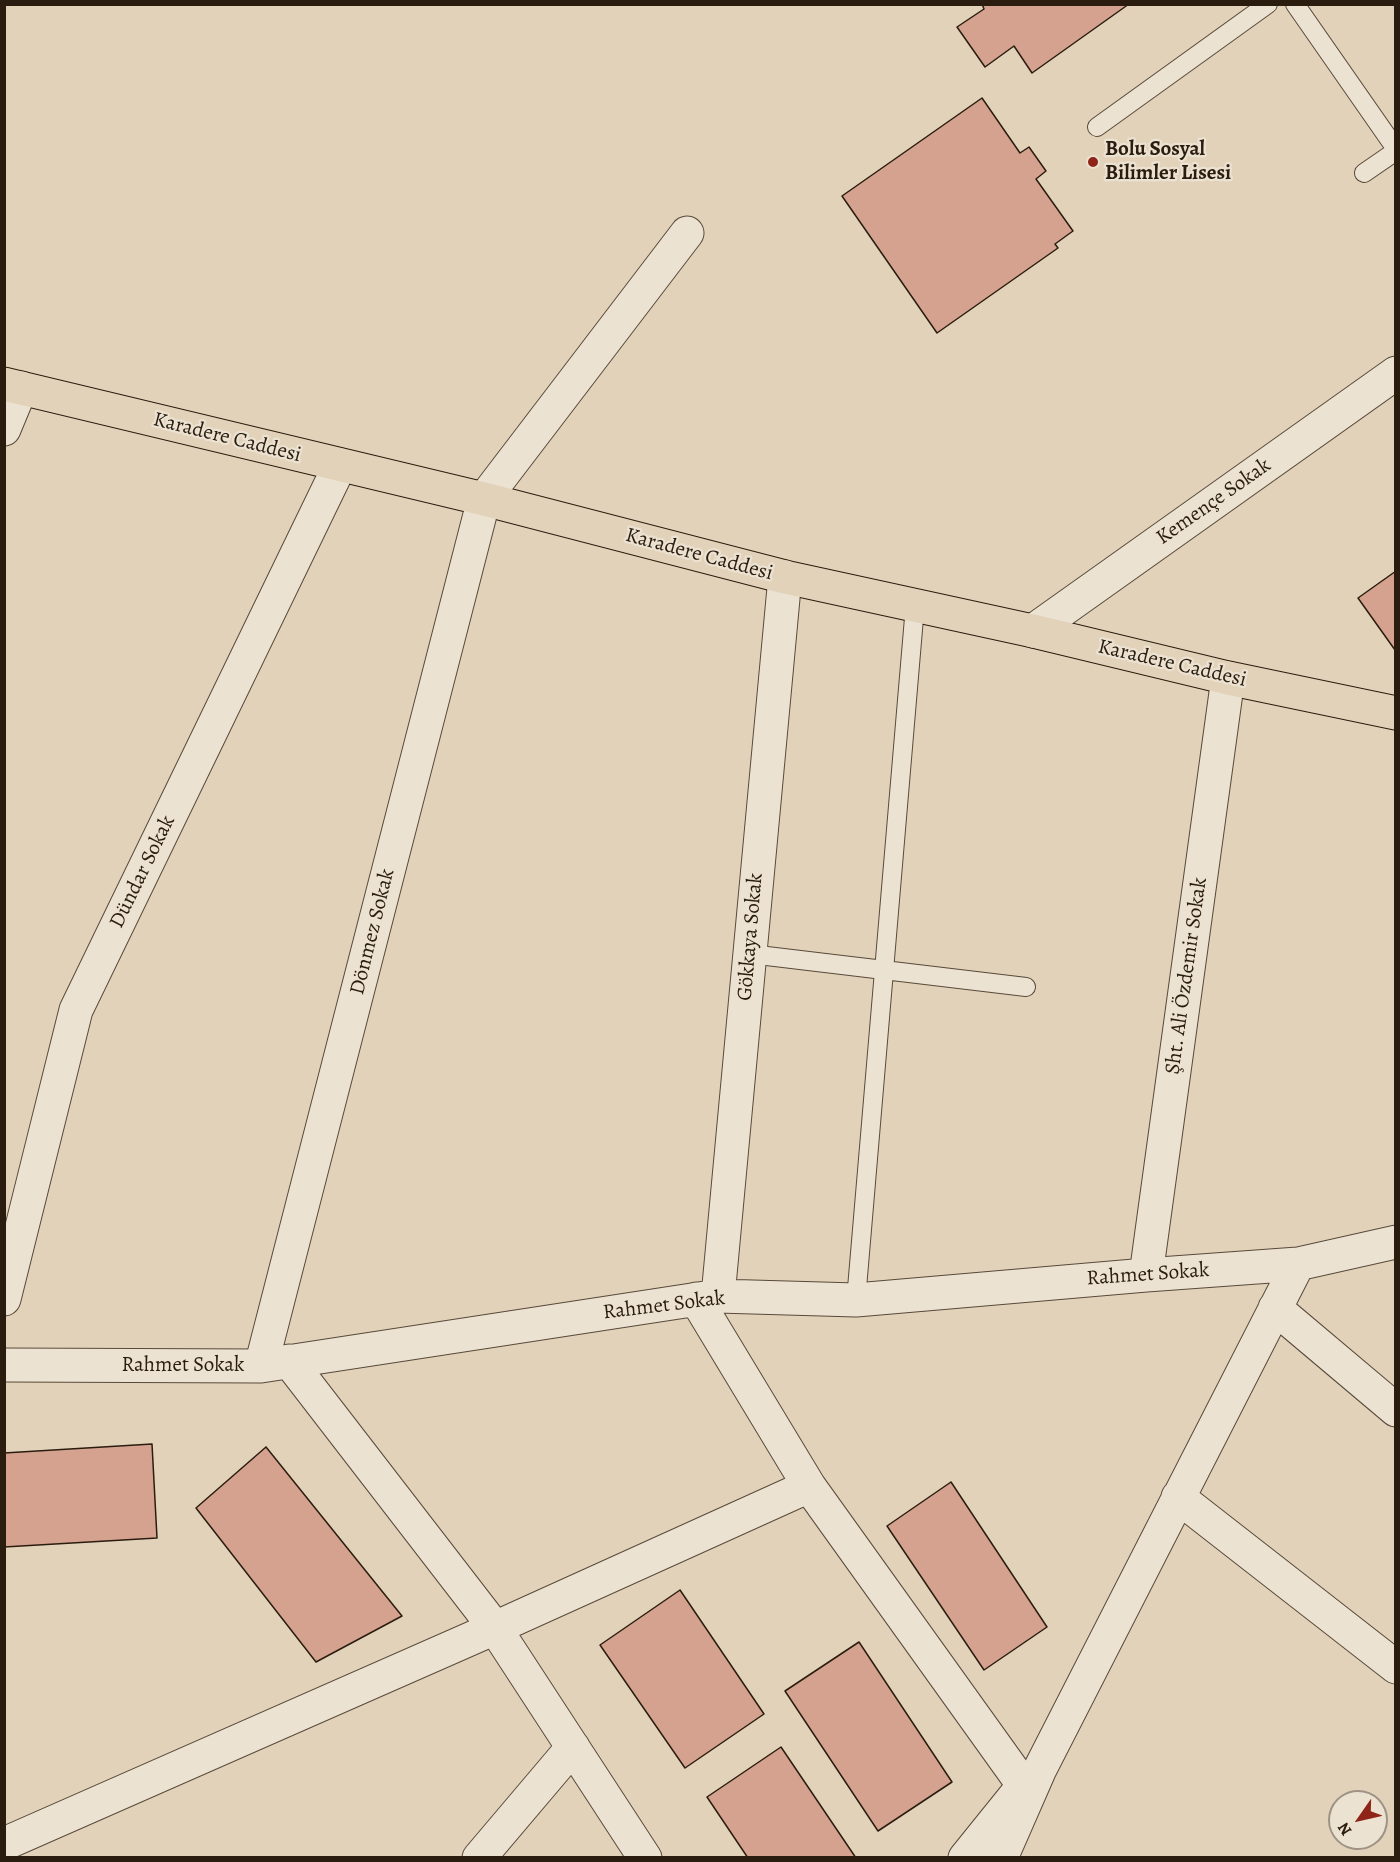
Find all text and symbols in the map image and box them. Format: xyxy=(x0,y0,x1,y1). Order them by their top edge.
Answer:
place label: Bolu Sosyal Bilimler Lisesi xyxy=(1105,137,1231,187)
marker: Bolu Sosyal Bilimler Lisesi xyxy=(1086,155,1100,169)
street label: Karadere Caddesi xyxy=(150,407,304,469)
street label: Kemençe Sokak xyxy=(1152,453,1276,551)
street label: Karadere Caddesi xyxy=(622,523,776,587)
street label: Karadere Caddesi xyxy=(1095,635,1249,693)
street label: Dündar Sokak xyxy=(105,812,181,932)
street label: Dönmez Sokak xyxy=(345,866,401,998)
street label: Gökkaya Sokak xyxy=(733,872,769,1002)
street label: Şht. Ali Özdemir Sokak xyxy=(1161,876,1213,1076)
street label: Rahmet Sokak xyxy=(1086,1258,1210,1292)
street label: Rahmet Sokak xyxy=(602,1286,726,1326)
street label: Rahmet Sokak xyxy=(122,1353,244,1379)
north arrow xyxy=(1328,1790,1388,1850)
text: N xyxy=(1332,1818,1357,1840)

